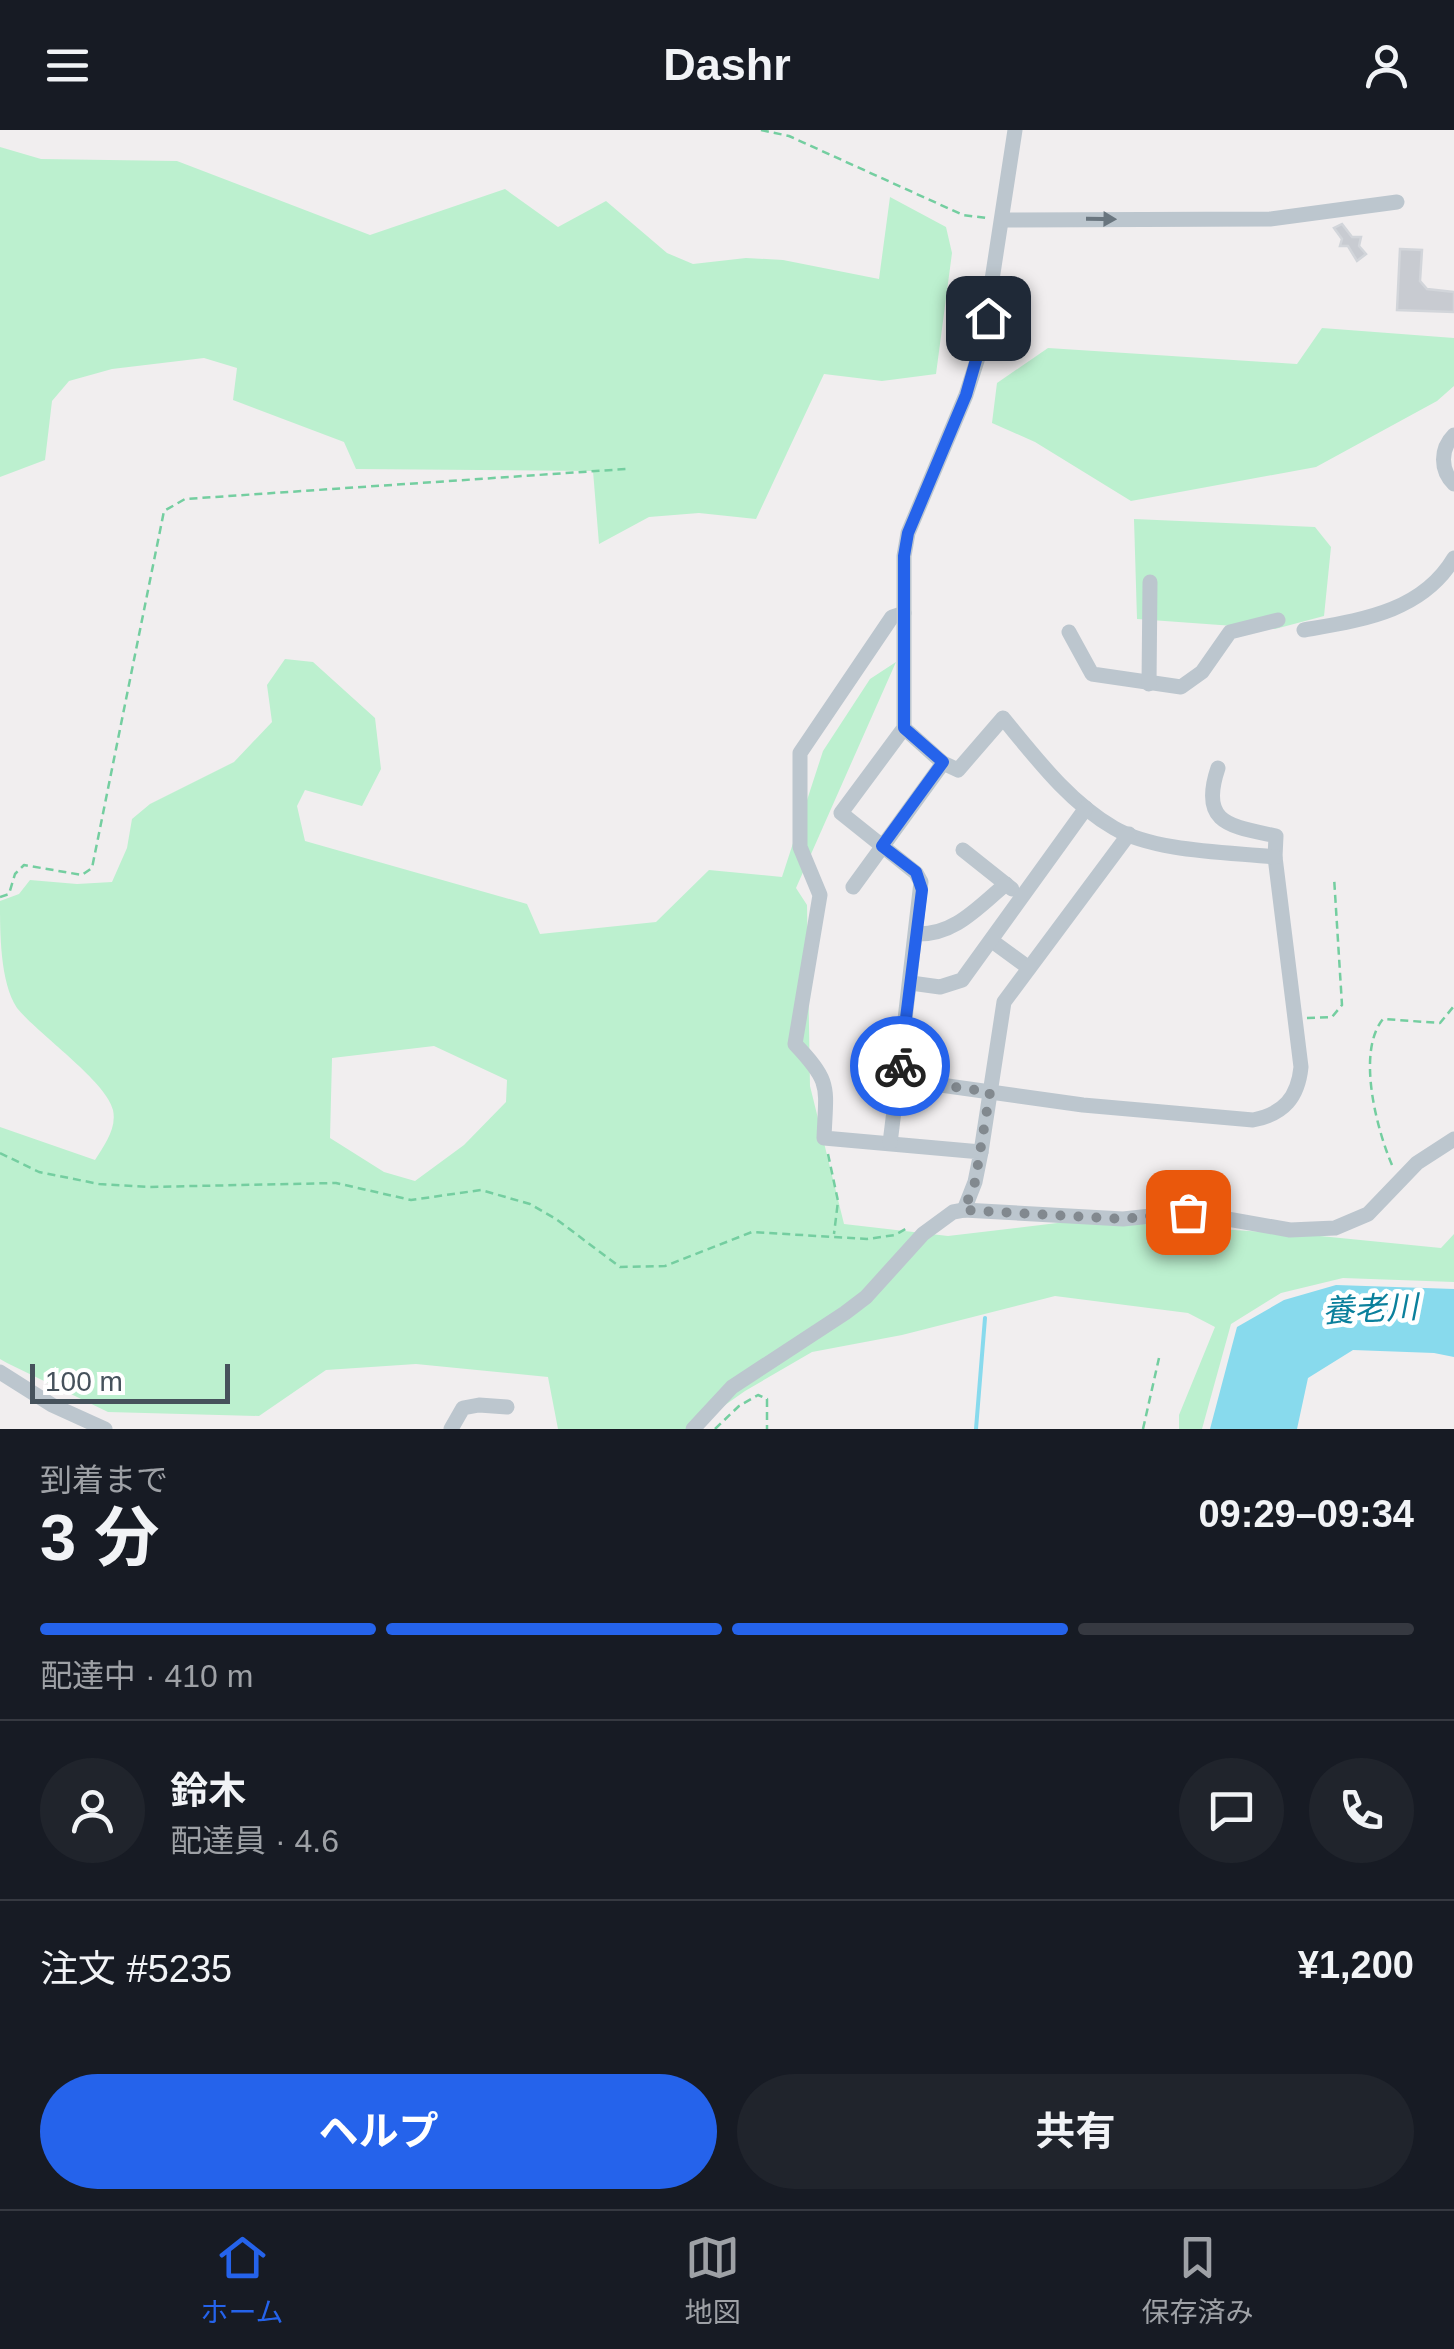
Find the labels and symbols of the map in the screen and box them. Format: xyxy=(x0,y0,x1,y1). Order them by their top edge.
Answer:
one-way arrow xyxy=(1085,212,1117,228)
pin xyxy=(946,276,1031,361)
courier xyxy=(850,1016,950,1116)
pin xyxy=(1146,1170,1231,1255)
water label: 養老川 xyxy=(1321,1288,1422,1329)
scale bar xyxy=(30,1359,230,1404)

